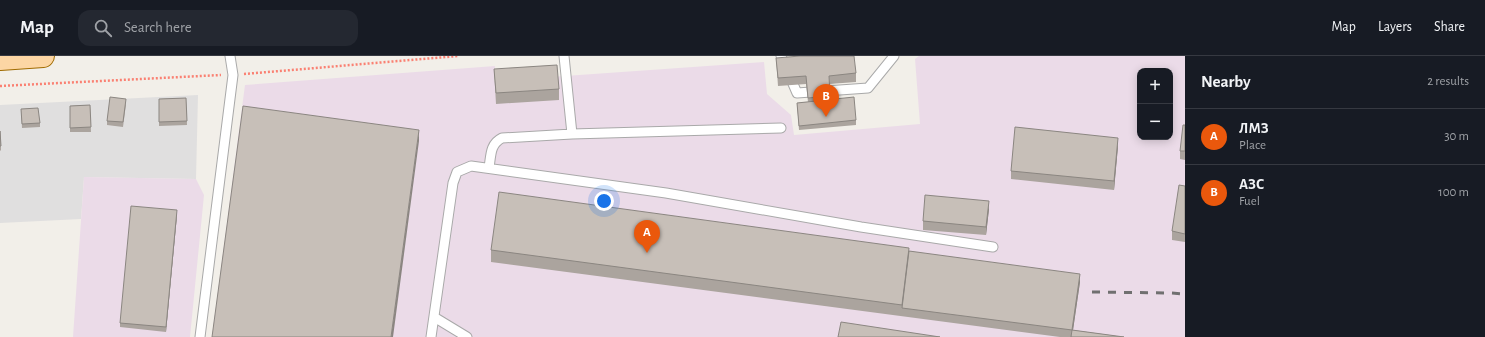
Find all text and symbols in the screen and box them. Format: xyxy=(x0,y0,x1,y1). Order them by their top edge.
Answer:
search box xyxy=(78,10,358,46)
icon: search xyxy=(92,17,114,39)
text: Map xyxy=(20,18,54,37)
text: Search here xyxy=(124,20,192,35)
text: Map xyxy=(1331,20,1356,34)
text: Layers xyxy=(1378,20,1412,34)
text: Share xyxy=(1434,20,1465,34)
map controls xyxy=(1137,68,1173,140)
button: + xyxy=(1137,68,1173,104)
text: Nearby xyxy=(1201,73,1251,90)
text: 2 results xyxy=(1427,75,1469,88)
pin: B xyxy=(813,84,839,117)
button: − xyxy=(1137,104,1173,140)
text: ЛМЗ xyxy=(1239,121,1269,136)
text: A xyxy=(1210,130,1218,143)
text: 30 m xyxy=(1444,130,1469,143)
text: Place xyxy=(1239,139,1266,152)
text: АЗС xyxy=(1239,177,1264,192)
text: B xyxy=(1210,186,1218,199)
text: 100 m xyxy=(1438,186,1469,199)
your location xyxy=(594,191,614,211)
text: Fuel xyxy=(1239,195,1260,208)
pin: A xyxy=(634,220,660,253)

